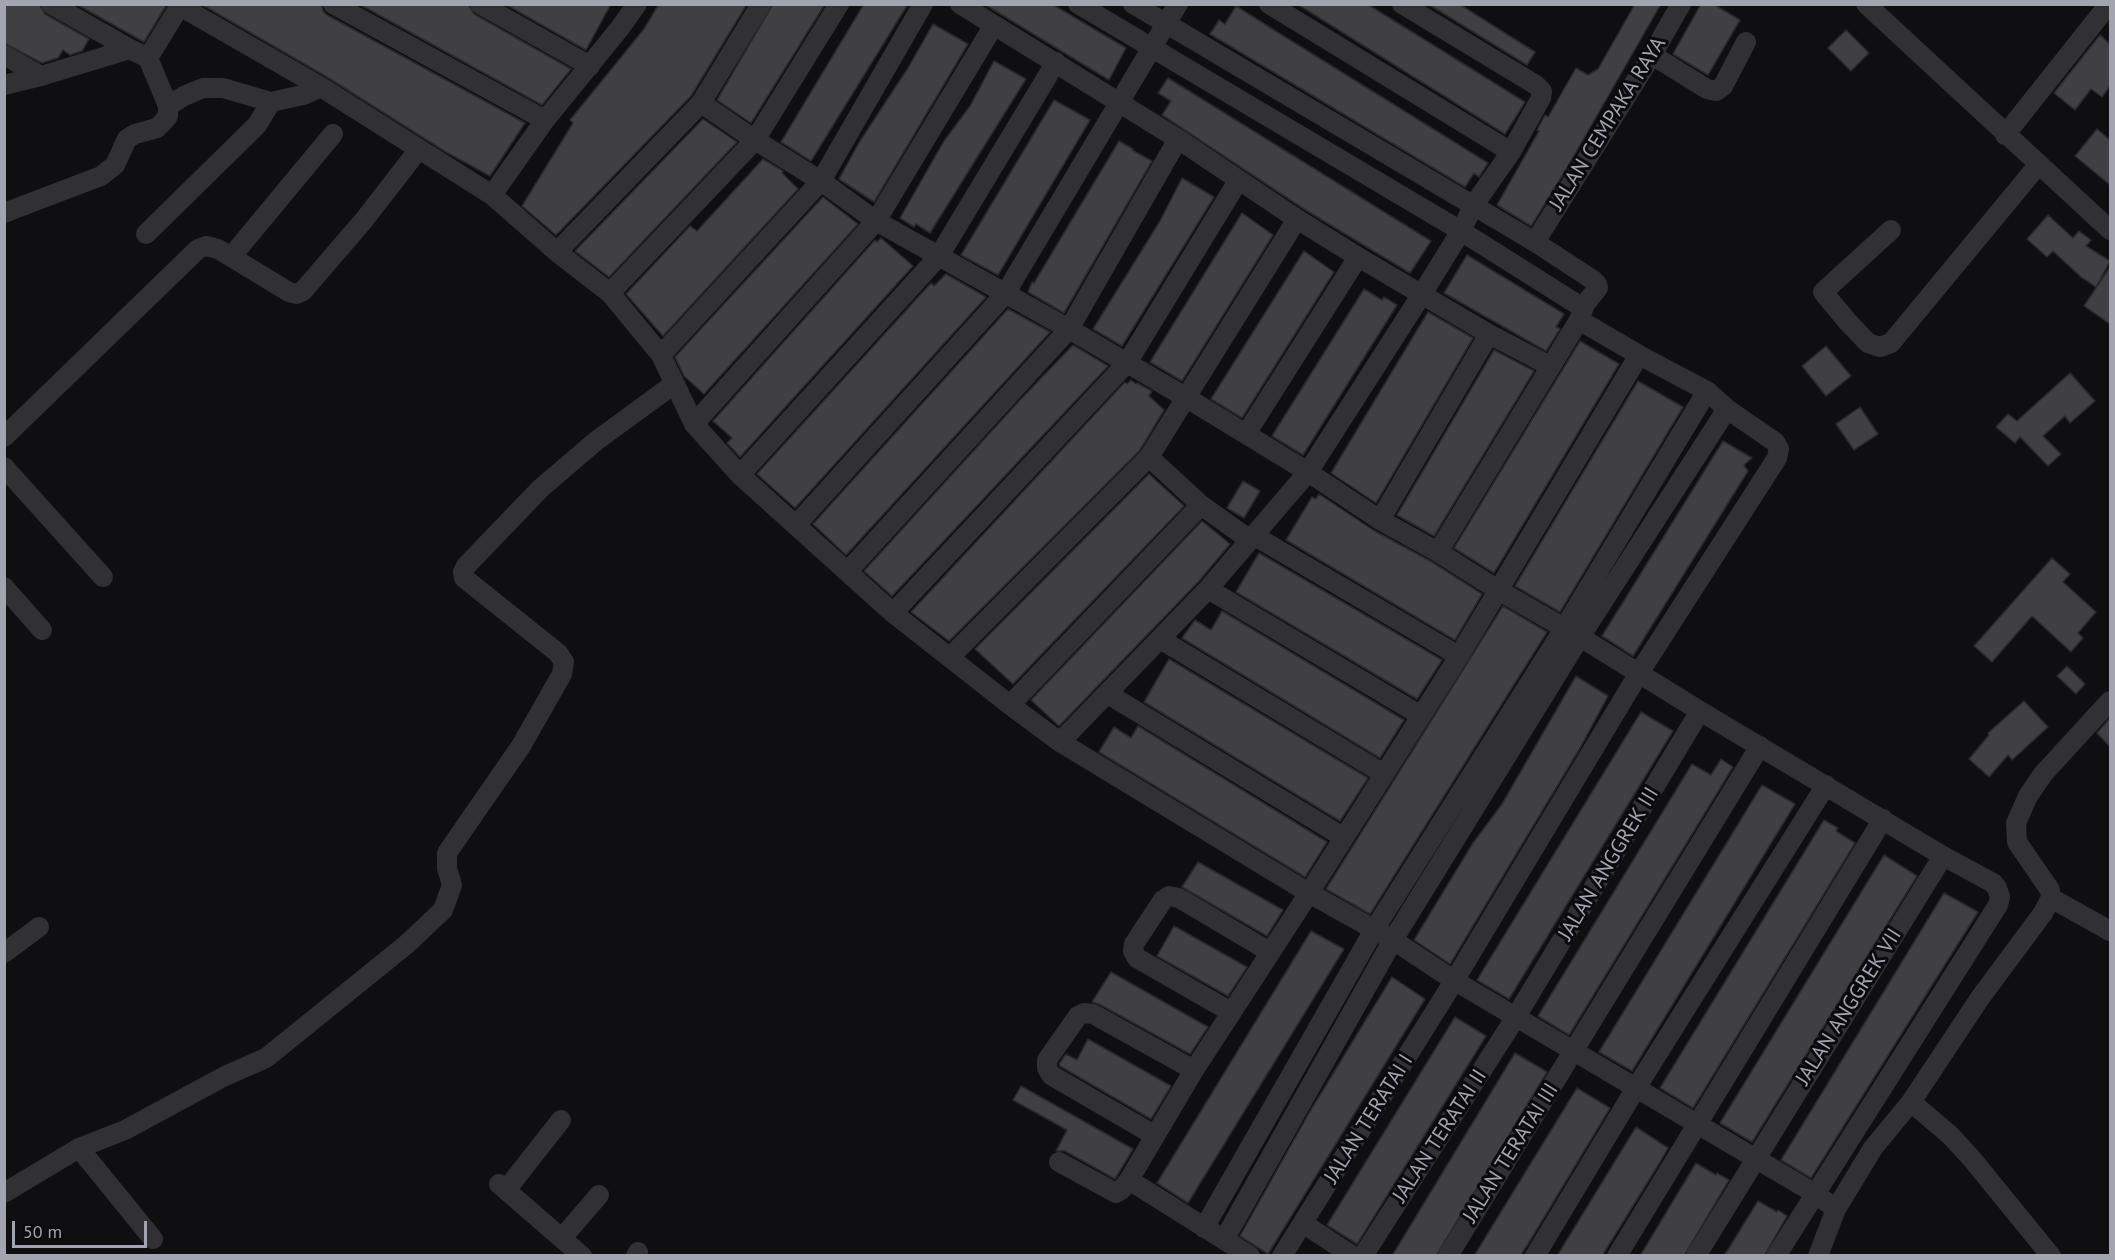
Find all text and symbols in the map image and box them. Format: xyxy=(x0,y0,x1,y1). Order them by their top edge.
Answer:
street label: JALAN CEMPAKA RAYA xyxy=(1544,33,1672,215)
street label: JALAN ANGGREK III xyxy=(1553,783,1665,945)
street label: JALAN ANGGREK VII xyxy=(1791,924,1907,1090)
street label: JALAN TERATAI I xyxy=(1319,1050,1419,1188)
street label: JALAN TERATAI II xyxy=(1388,1065,1492,1207)
street label: JALAN TERATAI III xyxy=(1458,1079,1564,1227)
scale bar xyxy=(15,1209,150,1247)
text: 50 m xyxy=(23,1220,62,1243)

